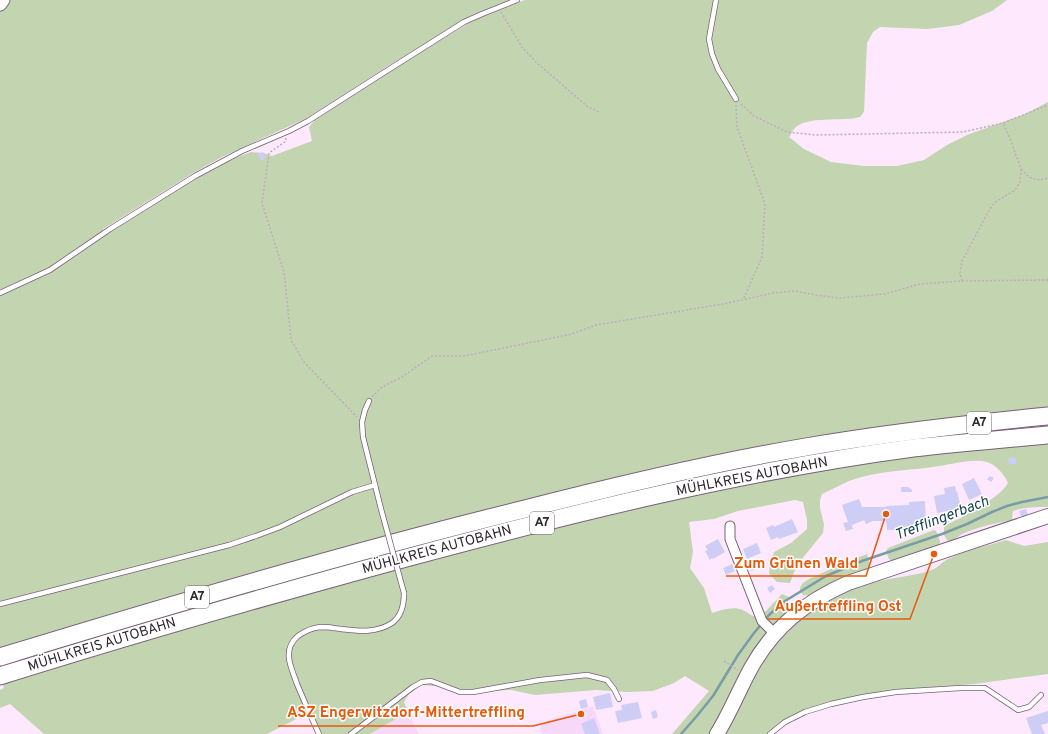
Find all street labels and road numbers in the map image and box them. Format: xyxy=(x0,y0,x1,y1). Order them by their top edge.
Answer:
road number: A7 xyxy=(967,412,991,434)
street label: MÜHLKREIS AUTOBAHN xyxy=(674,453,829,500)
road number: A7 xyxy=(530,512,554,534)
street label: MÜHLKREIS AUTOBAHN xyxy=(360,521,514,578)
road number: A7 xyxy=(185,586,209,608)
street label: MÜHLKREIS AUTOBAHN xyxy=(25,613,178,676)

